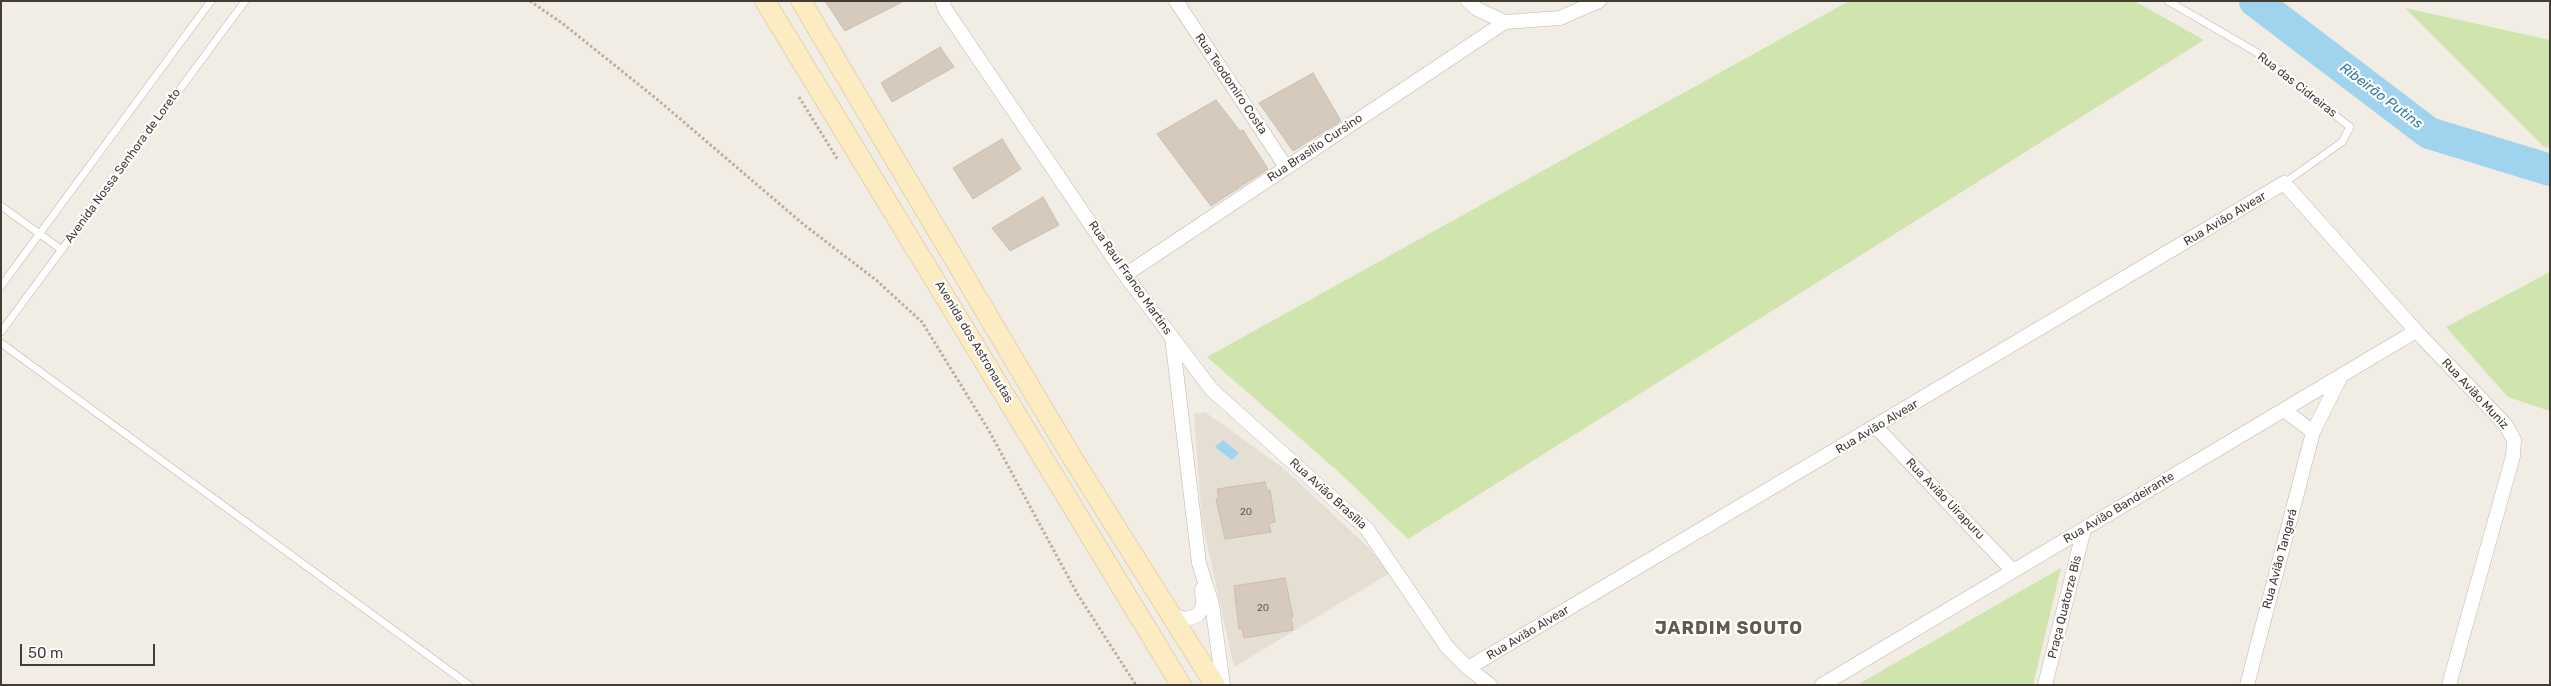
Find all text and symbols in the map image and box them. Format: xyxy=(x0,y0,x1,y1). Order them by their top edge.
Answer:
street label: Rua Teodomiro Costa xyxy=(1192,31,1270,137)
street label: Rua das Cidreiras xyxy=(2254,50,2340,120)
water label: Ribeirão Putins xyxy=(2336,59,2426,133)
street label: Avenida Nossa Senhora de Loreto xyxy=(62,86,184,246)
street label: Rua Brasílio Cursino xyxy=(1265,111,1365,185)
street label: Rua Avião Alvear xyxy=(2181,189,2269,249)
street label: Rua Raul Franco Martins xyxy=(1085,218,1175,338)
street label: Avenida dos Astronautas xyxy=(932,278,1016,406)
street label: Rua Avião Muniz xyxy=(2439,356,2511,432)
street label: Rua Avião Alvear xyxy=(1833,397,1921,457)
street label: Rua Avião Brasília xyxy=(1286,456,1370,532)
street label: Rua Avião Uirapuru xyxy=(1903,456,1987,542)
street label: Rua Avião Bandeirante xyxy=(2061,469,2177,547)
house number: 20 xyxy=(1240,506,1252,518)
street label: Rua Avião Tangará xyxy=(2260,507,2300,611)
street label: Praça Quatorze Bis xyxy=(2045,554,2085,660)
house number: 20 xyxy=(1257,602,1269,614)
street label: Rua Avião Alvear xyxy=(1484,603,1572,663)
district label: JARDIM SOUTO xyxy=(1653,618,1805,640)
scale bar xyxy=(22,634,158,666)
text: 50 m xyxy=(28,644,63,662)

